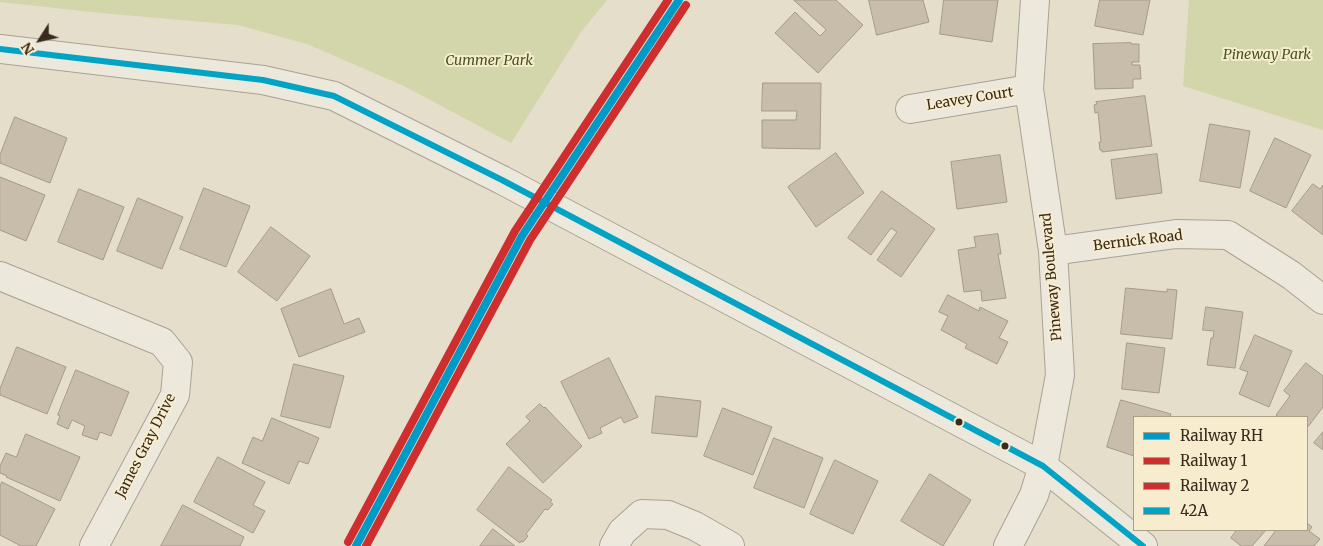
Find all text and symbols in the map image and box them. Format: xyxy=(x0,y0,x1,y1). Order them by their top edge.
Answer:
north arrow xyxy=(15,15,65,65)
text: N xyxy=(17,39,38,58)
park label: Pineway Park xyxy=(1223,47,1311,63)
park label: Cummer Park xyxy=(445,53,533,69)
street label: Leavey Court xyxy=(925,84,1015,114)
street label: Pineway Boulevard xyxy=(1038,212,1066,342)
street label: Bernick Road xyxy=(1092,227,1184,255)
street label: James Gray Drive xyxy=(112,391,180,501)
legend xyxy=(1133,416,1308,531)
unlabelled marker xyxy=(954,417,964,427)
text: Railway RH xyxy=(1180,426,1263,445)
unlabelled marker xyxy=(1000,441,1010,451)
text: Railway 1 xyxy=(1180,451,1247,470)
text: Railway 2 xyxy=(1180,476,1250,495)
text: 42A xyxy=(1180,501,1208,520)

